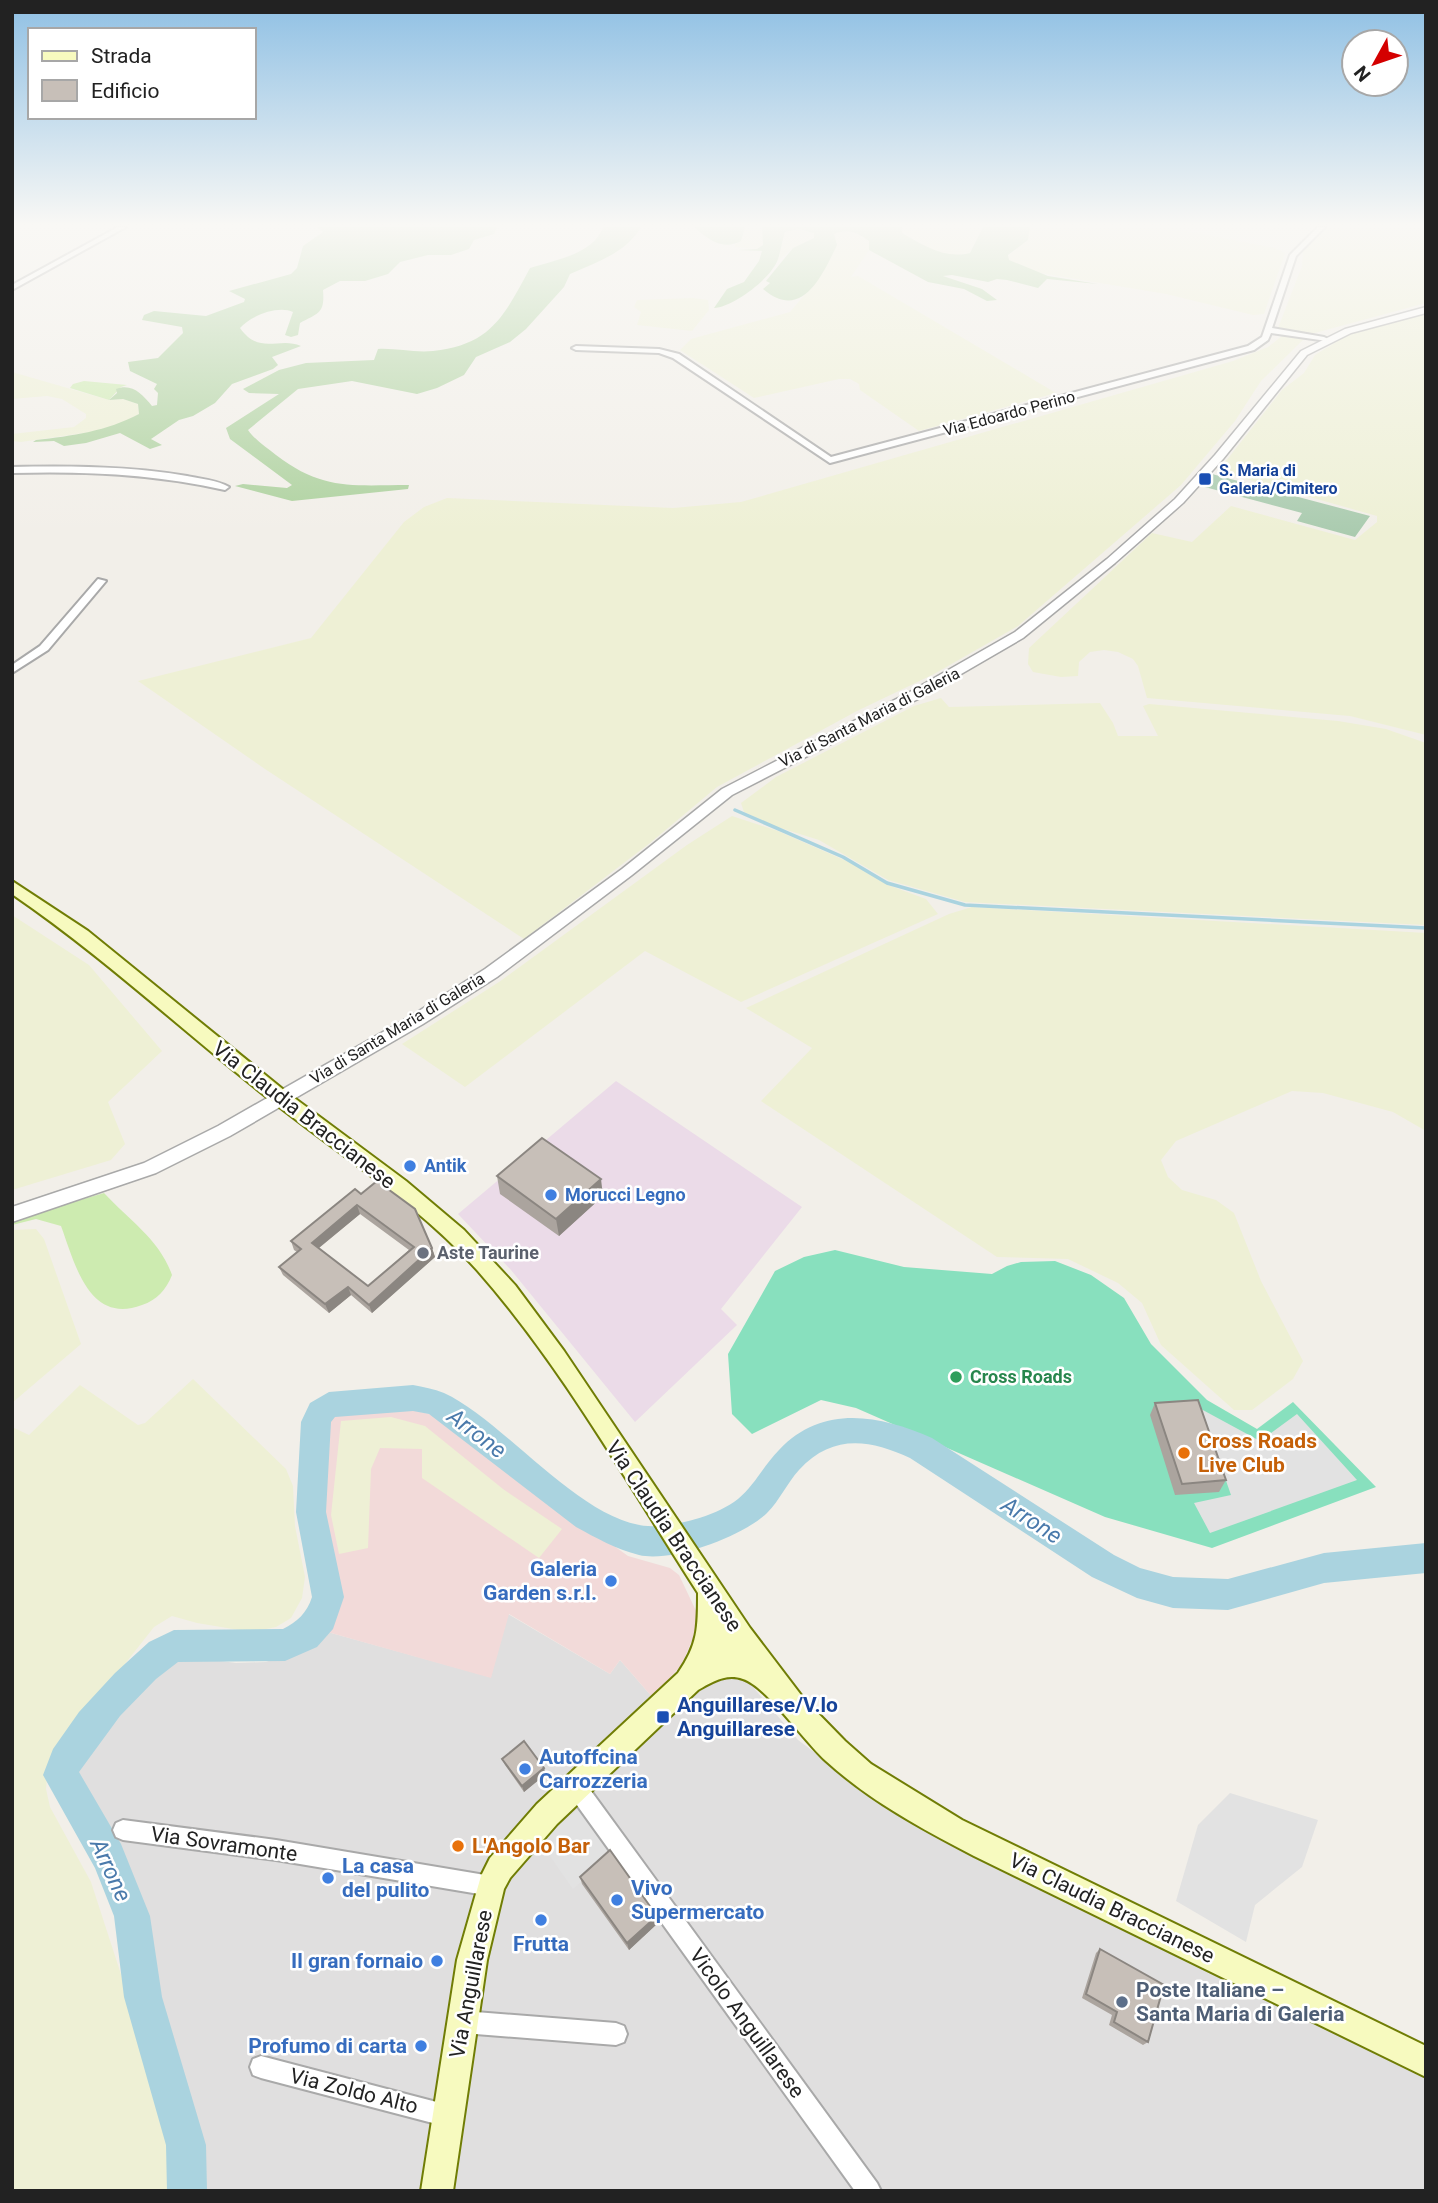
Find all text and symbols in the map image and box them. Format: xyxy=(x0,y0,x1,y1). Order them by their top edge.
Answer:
legend xyxy=(28,28,256,119)
north arrow xyxy=(1340,28,1410,98)
text: Strada xyxy=(91,44,152,68)
text: N xyxy=(1349,61,1375,86)
text: Edificio xyxy=(91,79,159,103)
street label: Via Edoardo Perino xyxy=(941,387,1077,440)
place label: S. Maria di Galeria/Cimitero xyxy=(1219,461,1337,498)
marker: S. Maria di Galeria/Cimitero xyxy=(1197,471,1213,487)
street label: Via di Santa Maria di Galeria xyxy=(776,664,963,771)
street label: Via di Santa Maria di Galeria xyxy=(307,969,488,1088)
street label: Via Claudia Braccianese xyxy=(208,1036,400,1194)
place label: Antik xyxy=(424,1155,467,1176)
marker: Antik xyxy=(402,1158,418,1174)
place label: Morucci Legno xyxy=(565,1184,686,1205)
marker: Morucci Legno xyxy=(543,1187,559,1203)
place label: Aste Taurine xyxy=(437,1242,539,1263)
marker: Aste Taurine xyxy=(415,1245,431,1261)
place label: Cross Roads xyxy=(970,1366,1072,1387)
marker: Cross Roads xyxy=(948,1369,964,1385)
water label: Arrone xyxy=(441,1402,511,1464)
place label: Cross Roads Live Club xyxy=(1198,1429,1317,1477)
street label: Via Claudia Braccianese xyxy=(601,1436,747,1636)
marker: Cross Roads Live Club xyxy=(1176,1445,1192,1461)
water label: Arrone xyxy=(996,1490,1067,1550)
place label: Galeria Garden s.r.l. xyxy=(483,1557,597,1605)
marker: Galeria Garden s.r.l. xyxy=(603,1573,619,1589)
place label: Anguillarese/V.lo Anguillarese xyxy=(677,1693,838,1741)
marker: Anguillarese/V.lo Anguillarese xyxy=(655,1709,671,1725)
place label: Autoffcina Carrozzeria xyxy=(539,1745,648,1793)
marker: Autoffcina Carrozzeria xyxy=(517,1761,533,1777)
street label: Via Sovramonte xyxy=(149,1822,299,1866)
water label: Arrone xyxy=(84,1834,137,1906)
place label: L'Angolo Bar xyxy=(472,1834,590,1858)
marker: L'Angolo Bar xyxy=(450,1838,466,1854)
street label: Via Claudia Braccianese xyxy=(1006,1848,1218,1968)
place label: La casa del pulito xyxy=(342,1854,429,1902)
marker: La casa del pulito xyxy=(320,1870,336,1886)
place label: Vivo Supermercato xyxy=(631,1876,765,1924)
marker: Vivo Supermercato xyxy=(609,1892,625,1908)
street label: Via Anguillarese xyxy=(445,1908,497,2060)
marker: Frutta xyxy=(533,1912,549,1928)
place label: Frutta xyxy=(513,1932,569,1956)
street label: Vicolo Anguillarese xyxy=(685,1943,809,2103)
place label: Il gran fornaio xyxy=(291,1949,423,1973)
marker: Il gran fornaio xyxy=(429,1953,445,1969)
place label: Poste Italiane – Santa Maria di Galeria xyxy=(1136,1978,1344,2026)
marker: Poste Italiane – Santa Maria di Galeria xyxy=(1114,1994,1130,2010)
place label: Profumo di carta xyxy=(248,2034,407,2058)
marker: Profumo di carta xyxy=(413,2038,429,2054)
street label: Via Zoldo Alto xyxy=(288,2064,420,2118)

